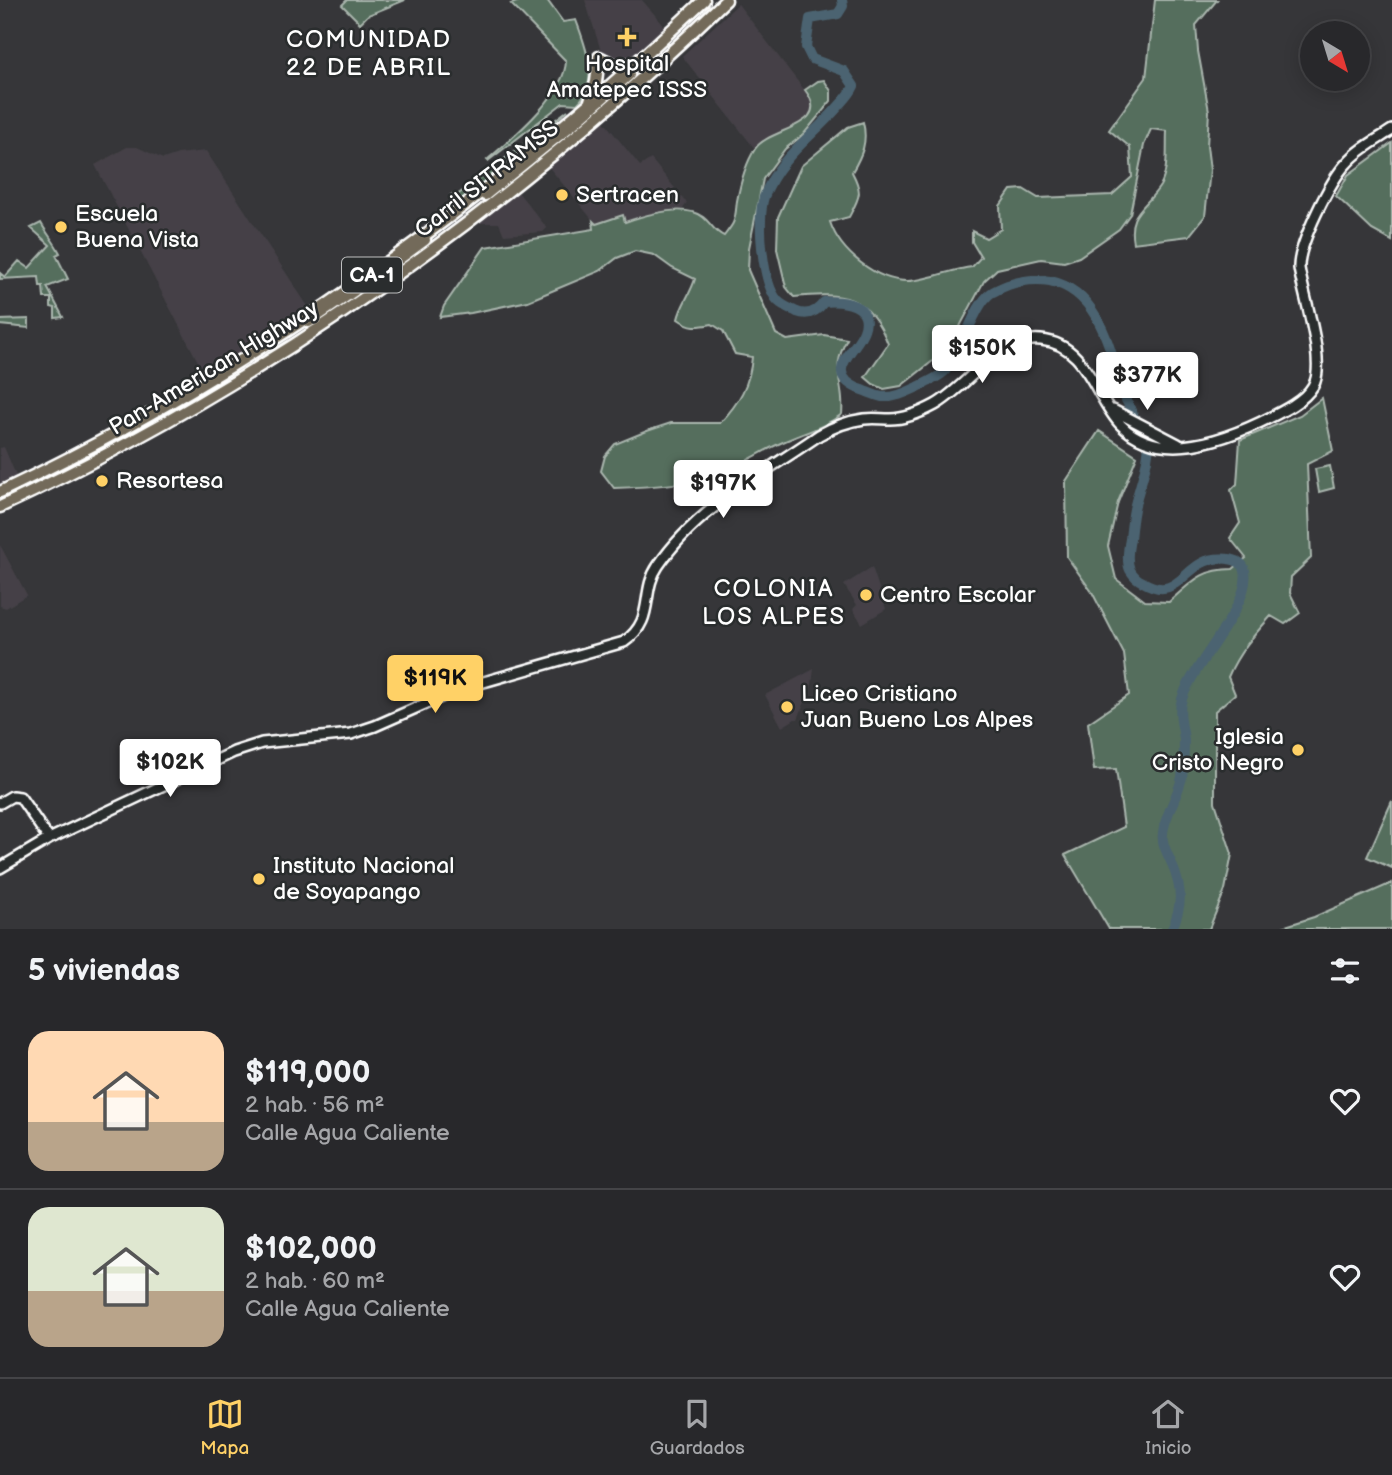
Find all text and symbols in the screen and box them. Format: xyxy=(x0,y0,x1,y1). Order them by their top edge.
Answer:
north arrow xyxy=(1300,21,1370,91)
map controls xyxy=(1300,21,1370,91)
district label: COMUNIDAD 22 DE ABRIL xyxy=(286,25,452,82)
marker: Hospital Amatepec ISSS xyxy=(617,27,637,47)
place label: Hospital Amatepec ISSS xyxy=(547,50,707,104)
street label: Carril SITRAMSS xyxy=(409,114,565,244)
place label: Sertracen xyxy=(576,181,679,209)
marker: Sertracen xyxy=(554,187,570,203)
place label: Escuela Buena Vista xyxy=(75,200,199,254)
marker: Escuela Buena Vista xyxy=(53,219,69,235)
road number: CA-1 xyxy=(342,258,402,292)
street label: Pan-American Highway xyxy=(104,294,324,442)
pin: $150K xyxy=(933,326,1031,385)
text: $150K xyxy=(948,334,1016,362)
pin: $377K xyxy=(1098,352,1196,412)
text: $377K xyxy=(1112,361,1182,389)
pin: $197K xyxy=(674,461,772,520)
place label: Resortesa xyxy=(116,467,223,495)
text: $197K xyxy=(690,469,756,497)
marker: Resortesa xyxy=(94,473,110,489)
district label: COLONIA LOS ALPES xyxy=(702,574,846,631)
place label: Centro Escolar xyxy=(880,581,1036,609)
marker: Centro Escolar xyxy=(858,587,874,603)
pin: $119K xyxy=(386,656,484,715)
text: $119K xyxy=(403,664,467,692)
place label: Liceo Cristiano Juan Bueno Los Alpes xyxy=(801,680,1033,734)
marker: Liceo Cristiano Juan Bueno Los Alpes xyxy=(779,699,795,715)
place label: Iglesia Cristo Negro xyxy=(1152,723,1284,777)
pin: $102K xyxy=(121,740,219,799)
marker: Iglesia Cristo Negro xyxy=(1290,742,1306,758)
text: $102K xyxy=(136,748,204,776)
place label: Instituto Nacional de Soyapango xyxy=(273,852,454,906)
marker: Instituto Nacional de Soyapango xyxy=(251,871,267,887)
icon: filters xyxy=(1326,952,1364,990)
text: 5 viviendas xyxy=(28,953,180,989)
text: $119,000 xyxy=(245,1055,370,1091)
icon: home xyxy=(84,1059,168,1143)
icon: heart xyxy=(1326,1082,1364,1120)
text: 2 hab. · 56 m² xyxy=(245,1091,385,1119)
text: Calle Agua Caliente xyxy=(245,1119,450,1147)
text: $102,000 xyxy=(245,1231,377,1267)
icon: home xyxy=(84,1235,168,1319)
icon: heart xyxy=(1326,1258,1364,1296)
text: 2 hab. · 60 m² xyxy=(245,1267,385,1295)
text: Calle Agua Caliente xyxy=(245,1295,450,1323)
tab: Mapa xyxy=(200,1395,249,1460)
tab: Guardados xyxy=(650,1395,745,1460)
tab: Inicio xyxy=(1145,1395,1192,1460)

